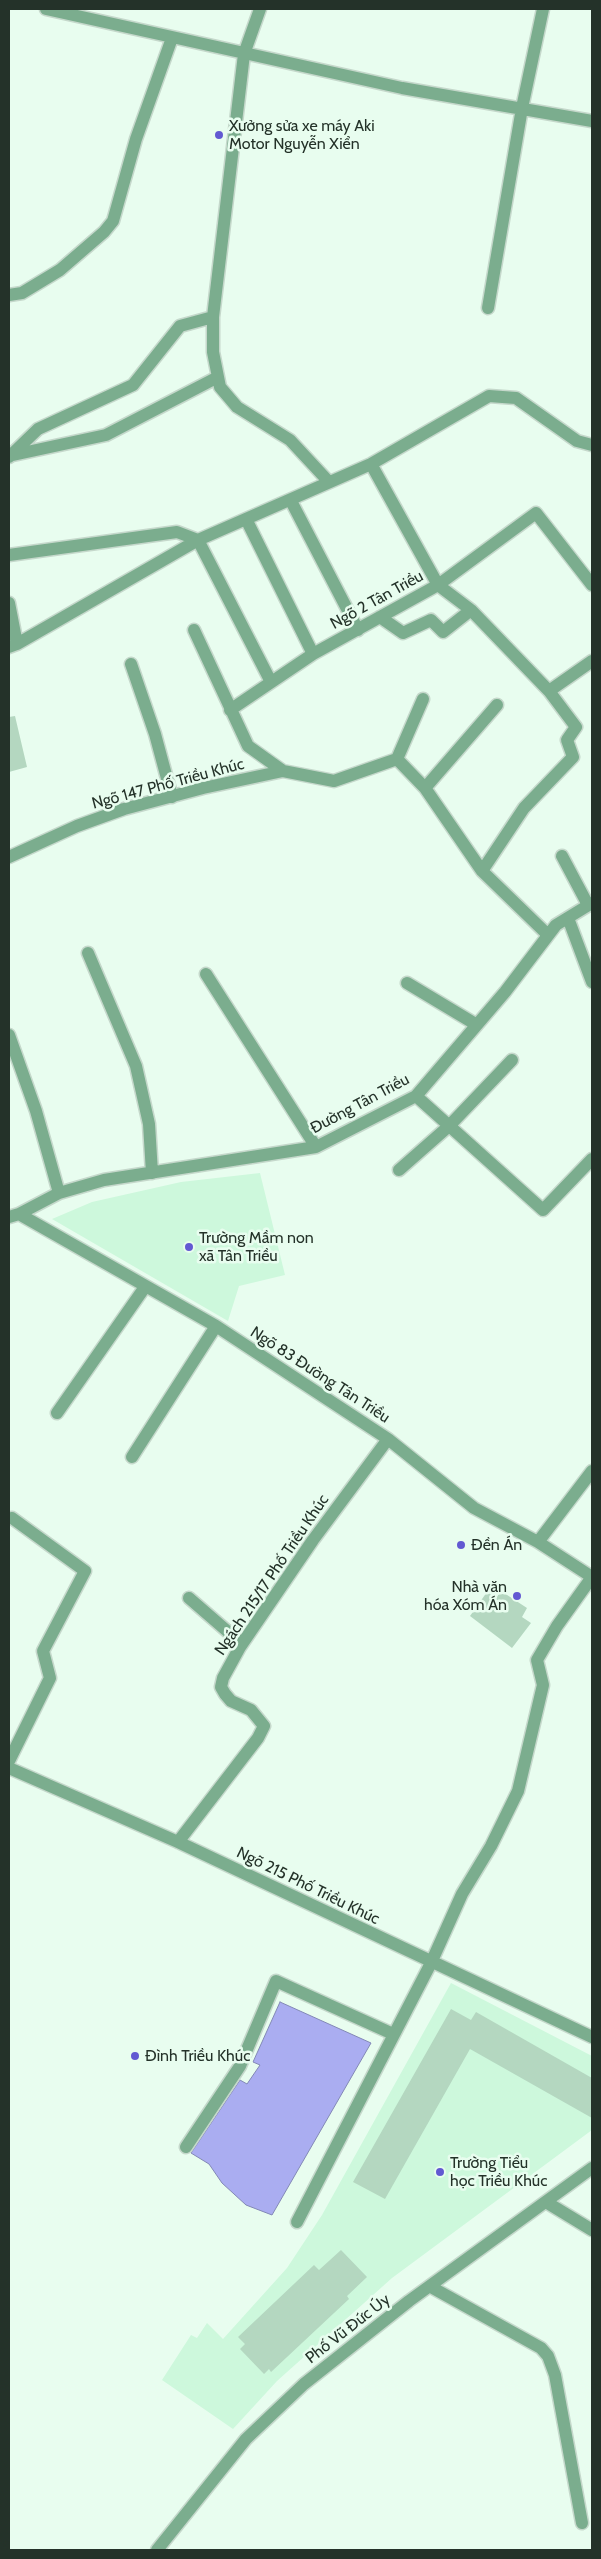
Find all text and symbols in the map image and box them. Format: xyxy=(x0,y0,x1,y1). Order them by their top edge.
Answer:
place label: Xưởng sửa xe máy Aki Motor Nguyễn Xiển xyxy=(229,116,375,154)
marker: Xưởng sửa xe máy Aki Motor Nguyễn Xiển xyxy=(213,129,225,141)
street label: Ngõ 2 Tân Triều xyxy=(327,567,427,633)
street label: Ngõ 147 Phố Triều Khúc xyxy=(90,754,246,814)
street label: Đường Tân Triều xyxy=(307,1070,413,1138)
place label: Trường Mầm non xã Tân Triều xyxy=(199,1228,314,1266)
marker: Trường Mầm non xã Tân Triều xyxy=(183,1241,195,1253)
street label: Ngõ 83 Đường Tân Triều xyxy=(247,1323,393,1427)
street label: Ngách 215/17 Phố Triều Khúc xyxy=(211,1491,333,1659)
place label: Đền Án xyxy=(471,1535,522,1555)
marker: Đền Án xyxy=(455,1539,467,1551)
place label: Nhà văn hóa Xóm Án xyxy=(424,1577,507,1615)
marker: Nhà văn hóa Xóm Án xyxy=(511,1590,523,1602)
street label: Ngõ 215 Phố Triều Khúc xyxy=(233,1843,383,1929)
place label: Đình Triều Khúc xyxy=(145,2046,250,2066)
marker: Đình Triều Khúc xyxy=(129,2050,141,2062)
place label: Trường Tiểu học Triều Khúc xyxy=(450,2153,547,2191)
marker: Trường Tiểu học Triều Khúc xyxy=(434,2166,446,2178)
street label: Phố Vũ Đức Úy xyxy=(302,2290,394,2368)

